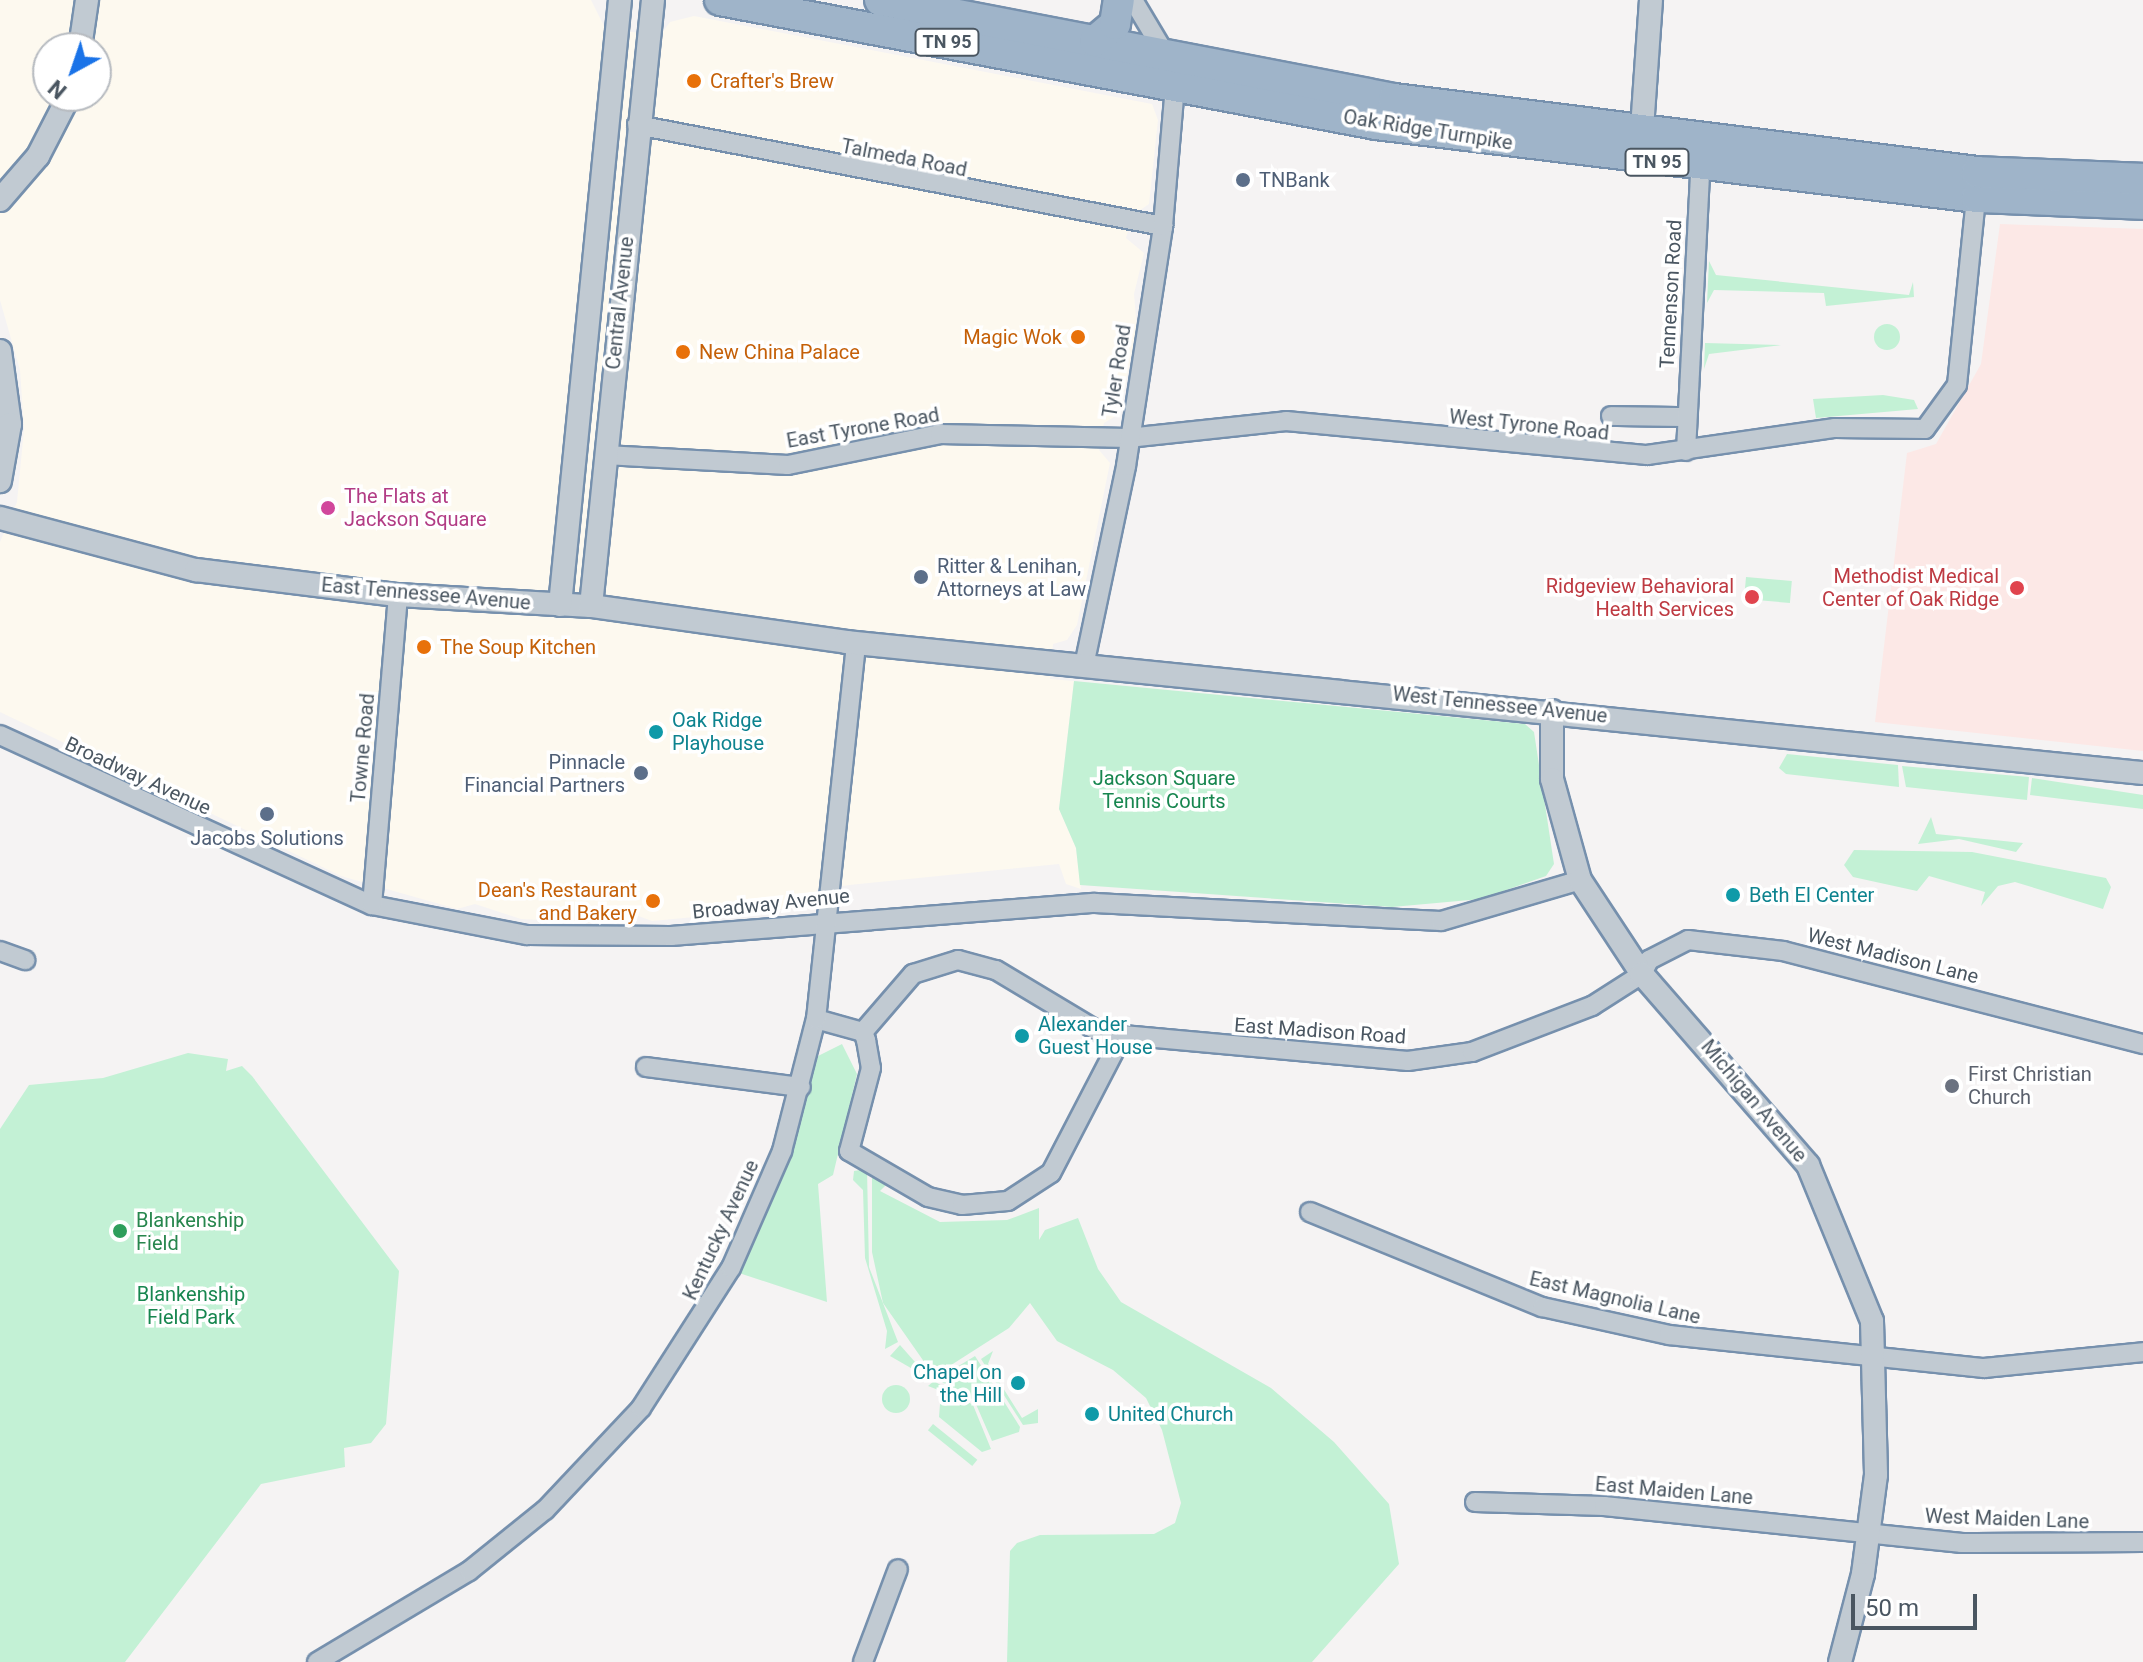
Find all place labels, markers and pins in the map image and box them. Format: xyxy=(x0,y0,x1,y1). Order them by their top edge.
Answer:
place label: Crafter's Brew xyxy=(710,69,834,93)
marker: Crafter's Brew xyxy=(685,72,703,90)
place label: TNBank xyxy=(1259,168,1330,192)
marker: TNBank xyxy=(1234,171,1252,189)
place label: Magic Wok xyxy=(963,325,1062,349)
marker: Magic Wok xyxy=(1069,328,1087,346)
place label: New China Palace xyxy=(699,340,860,364)
marker: New China Palace xyxy=(674,343,692,361)
place label: The Flats at Jackson Square xyxy=(344,484,487,531)
marker: The Flats at Jackson Square xyxy=(319,499,337,517)
place label: Ritter & Lenihan, Attorneys at Law xyxy=(937,554,1086,601)
place label: Methodist Medical Center of Oak Ridge xyxy=(1822,564,1999,611)
marker: Ritter & Lenihan, Attorneys at Law xyxy=(912,568,930,586)
place label: Ridgeview Behavioral Health Services xyxy=(1546,574,1734,621)
marker: Methodist Medical Center of Oak Ridge xyxy=(2006,577,2028,599)
marker: Ridgeview Behavioral Health Services xyxy=(1741,586,1763,608)
place label: The Soup Kitchen xyxy=(440,635,596,659)
marker: The Soup Kitchen xyxy=(415,638,433,656)
place label: Oak Ridge Playhouse xyxy=(672,708,764,755)
marker: Oak Ridge Playhouse xyxy=(647,723,665,741)
place label: Pinnacle Financial Partners xyxy=(464,750,625,797)
marker: Pinnacle Financial Partners xyxy=(632,764,650,782)
marker: Jacobs Solutions xyxy=(258,805,276,823)
place label: Jacobs Solutions xyxy=(190,826,344,850)
place label: Dean's Restaurant and Bakery xyxy=(478,878,637,925)
place label: Beth El Center xyxy=(1749,883,1874,907)
marker: Beth El Center xyxy=(1724,886,1742,904)
marker: Dean's Restaurant and Bakery xyxy=(644,892,662,910)
place label: Alexander Guest House xyxy=(1038,1012,1153,1059)
marker: Alexander Guest House xyxy=(1013,1027,1031,1045)
place label: First Christian Church xyxy=(1968,1062,2092,1109)
marker: First Christian Church xyxy=(1943,1077,1961,1095)
place label: Blankenship Field xyxy=(136,1208,244,1255)
marker: Blankenship Field xyxy=(111,1222,129,1240)
place label: Chapel on the Hill xyxy=(913,1360,1002,1407)
marker: Chapel on the Hill xyxy=(1009,1374,1027,1392)
place label: United Church xyxy=(1108,1402,1233,1426)
marker: United Church xyxy=(1083,1405,1101,1423)

